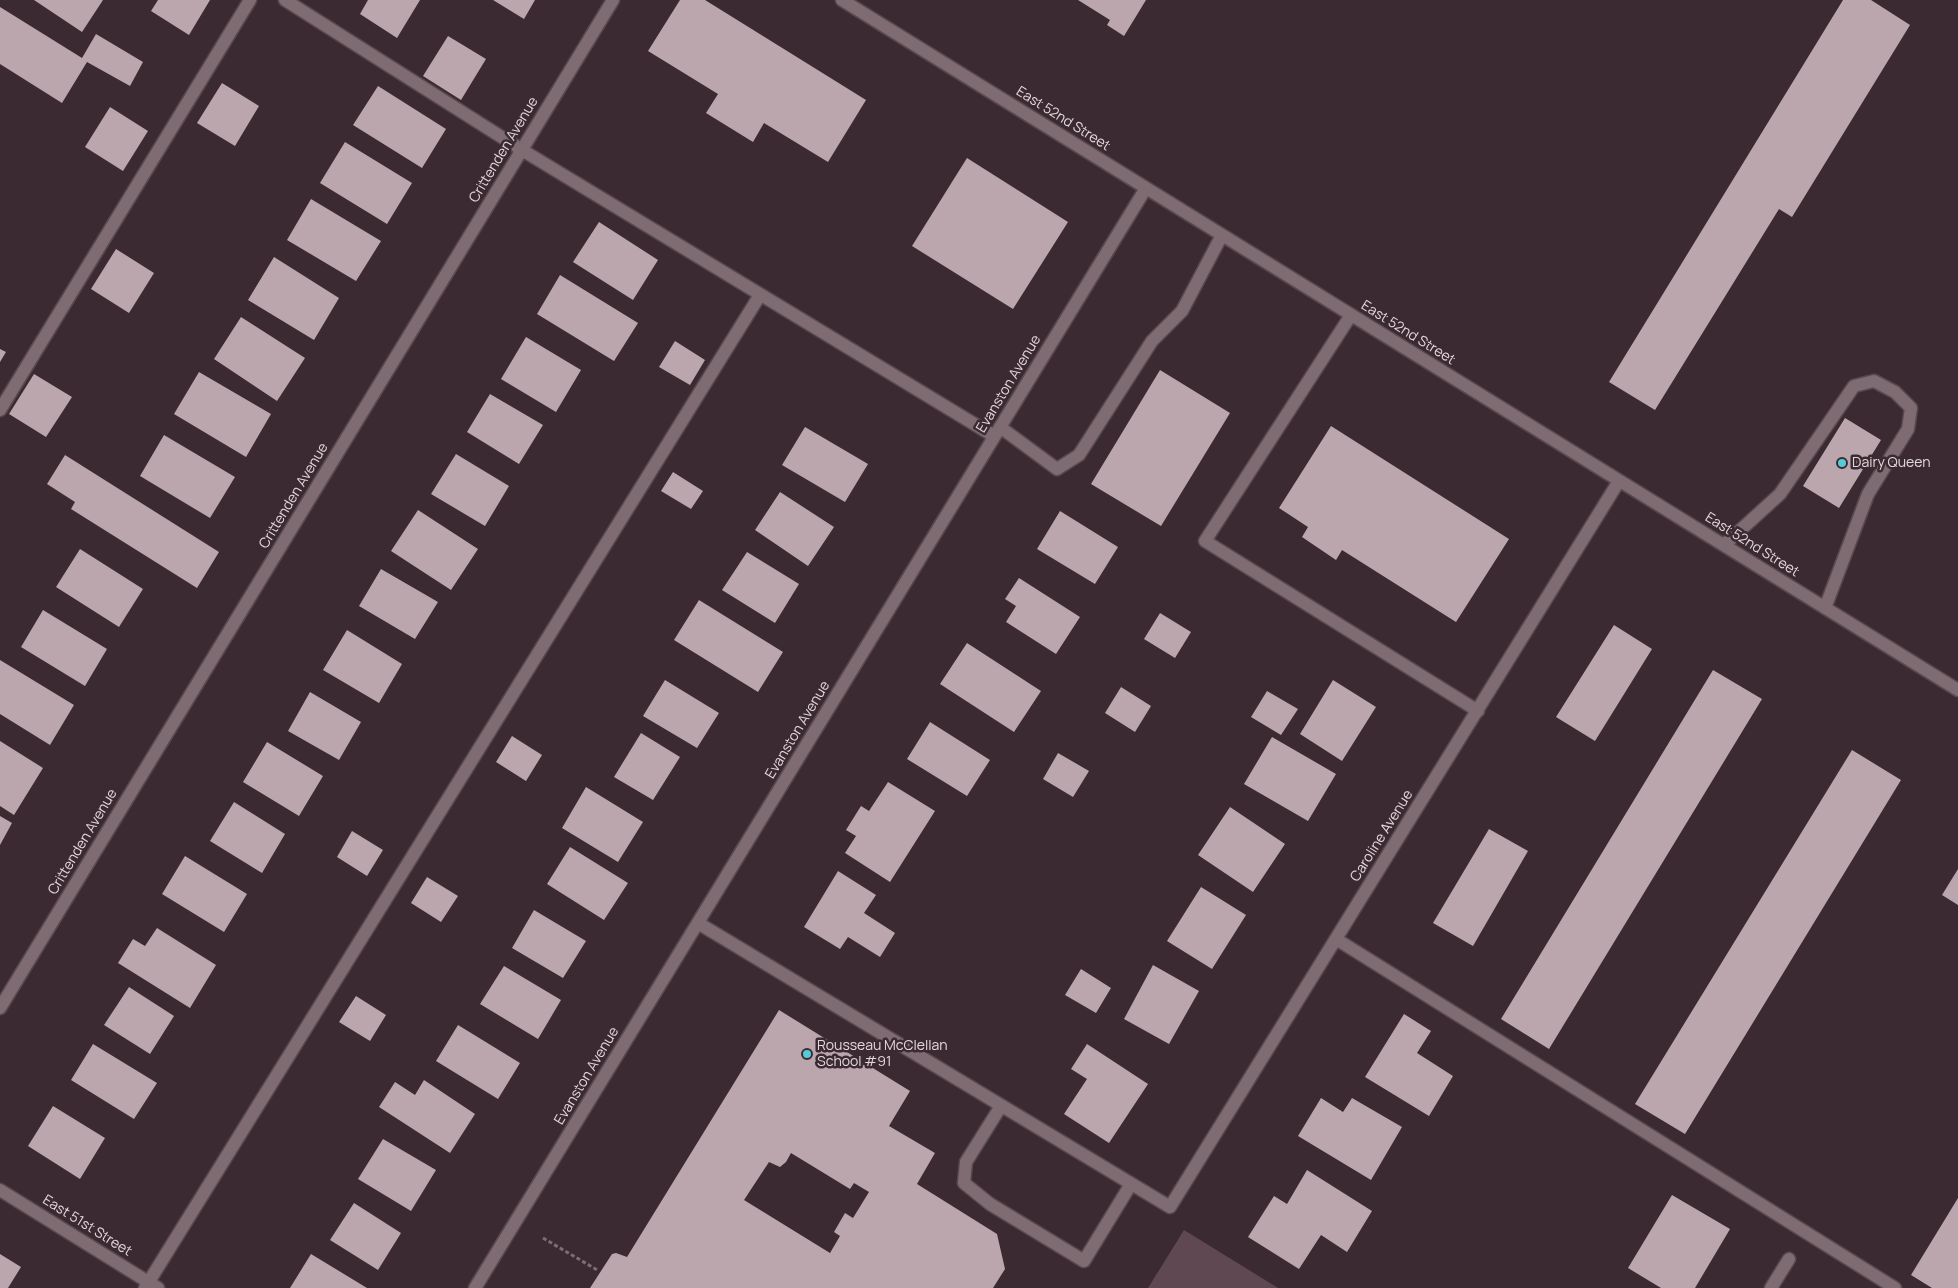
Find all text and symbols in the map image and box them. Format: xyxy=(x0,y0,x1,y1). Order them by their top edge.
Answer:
street label: East 52nd Street xyxy=(1013,83,1113,155)
street label: Crittenden Avenue xyxy=(466,94,542,206)
street label: East 52nd Street xyxy=(1358,297,1458,369)
street label: Evanston Avenue xyxy=(973,332,1045,436)
street label: Crittenden Avenue xyxy=(256,440,332,552)
place label: Dairy Queen xyxy=(1852,455,1931,471)
marker: Dairy Queen xyxy=(1836,457,1848,469)
street label: East 52nd Street xyxy=(1702,509,1802,581)
street label: Evanston Avenue xyxy=(762,678,834,782)
street label: Crittenden Avenue xyxy=(45,786,121,898)
street label: Caroline Avenue xyxy=(1347,787,1417,885)
street label: Evanston Avenue xyxy=(551,1024,623,1128)
place label: Rousseau McClellan School #91 xyxy=(817,1038,948,1070)
marker: Rousseau McClellan School #91 xyxy=(801,1048,813,1060)
street label: East 51st Street xyxy=(39,1192,135,1260)

